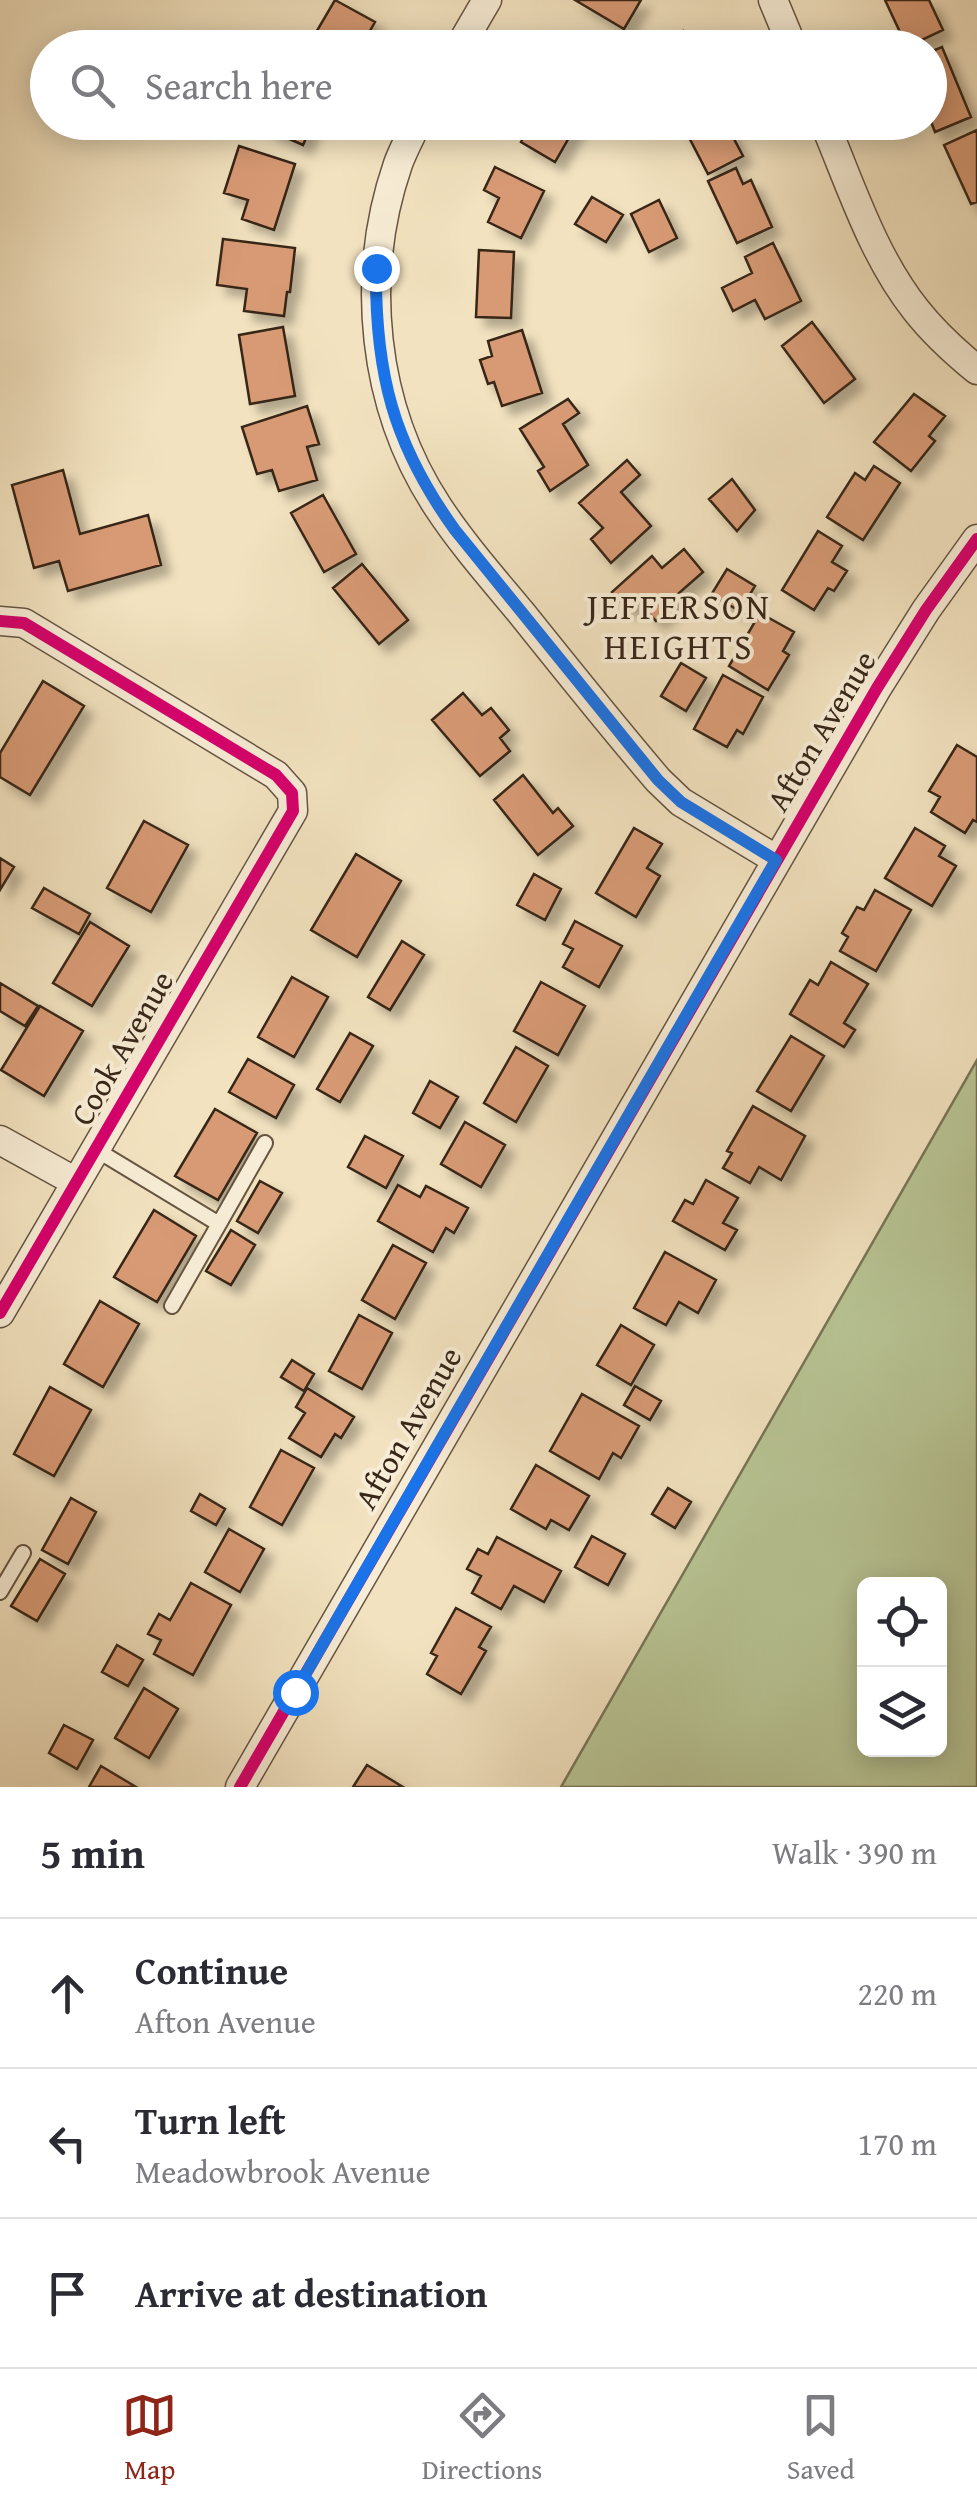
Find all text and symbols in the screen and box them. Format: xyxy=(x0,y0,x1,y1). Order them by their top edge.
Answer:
search box xyxy=(30,30,947,140)
text: Search here xyxy=(145,57,333,113)
icon: search xyxy=(65,58,120,113)
route end xyxy=(354,246,400,292)
district label: JEFFERSON HEIGHTS xyxy=(583,581,771,672)
street label: Afton Avenue xyxy=(754,641,887,820)
street label: Cook Avenue xyxy=(58,962,185,1134)
street label: Afton Avenue xyxy=(342,1338,473,1518)
map controls xyxy=(857,1577,947,1757)
button: locate xyxy=(857,1577,947,1667)
button: layers xyxy=(857,1667,947,1757)
route start xyxy=(273,1670,319,1716)
text: 5 min xyxy=(40,1822,145,1883)
text: Walk · 390 m xyxy=(772,1829,937,1876)
text: Continue xyxy=(135,1942,288,1998)
icon: ahead xyxy=(40,1966,95,2021)
text: 220 m xyxy=(858,1970,937,2017)
text: Afton Avenue xyxy=(135,1998,316,2045)
text: Turn left xyxy=(135,2092,286,2148)
icon: left xyxy=(40,2116,95,2171)
text: 170 m xyxy=(858,2120,937,2167)
text: Meadowbrook Avenue xyxy=(135,2148,431,2195)
text: Arrive at destination xyxy=(135,2265,488,2321)
icon: arrive xyxy=(40,2266,95,2321)
tab: Map xyxy=(122,2388,177,2489)
tab: Directions xyxy=(422,2388,542,2489)
tab: Saved xyxy=(787,2388,855,2489)

